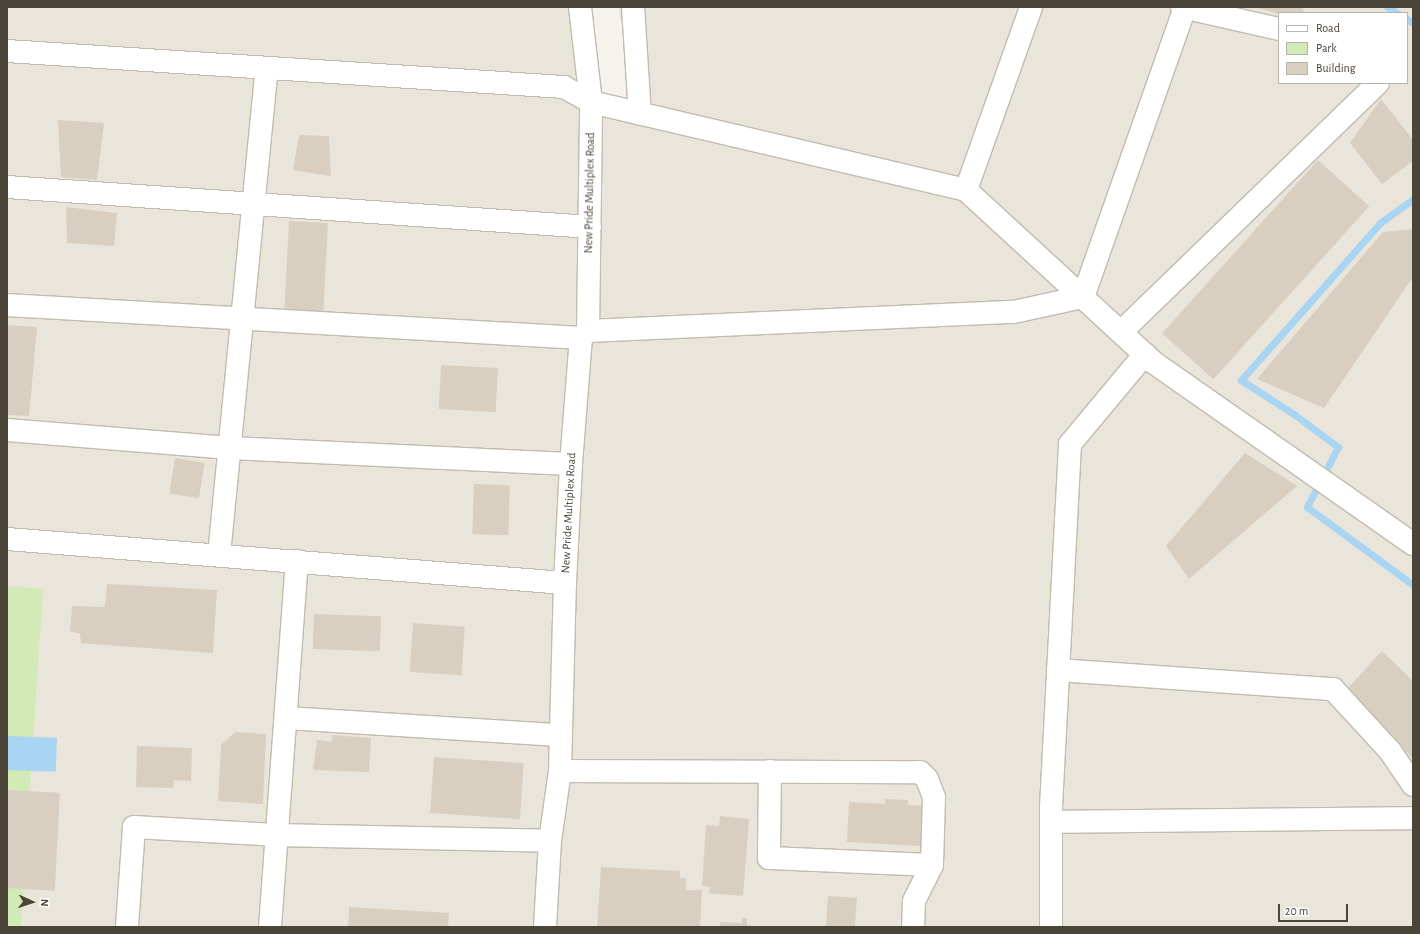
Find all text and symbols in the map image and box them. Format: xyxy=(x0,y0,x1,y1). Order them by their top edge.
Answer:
legend xyxy=(1278,12,1408,84)
text: Road xyxy=(1316,22,1340,34)
text: Park xyxy=(1316,42,1337,54)
text: Building xyxy=(1316,62,1356,74)
street label: New Pride Multiplex Road xyxy=(582,132,598,254)
street label: New Pride Multiplex Road xyxy=(559,452,579,574)
north arrow xyxy=(12,882,52,922)
scale bar xyxy=(1280,896,1350,922)
text: N xyxy=(39,899,50,907)
text: 20 m xyxy=(1285,905,1308,917)

